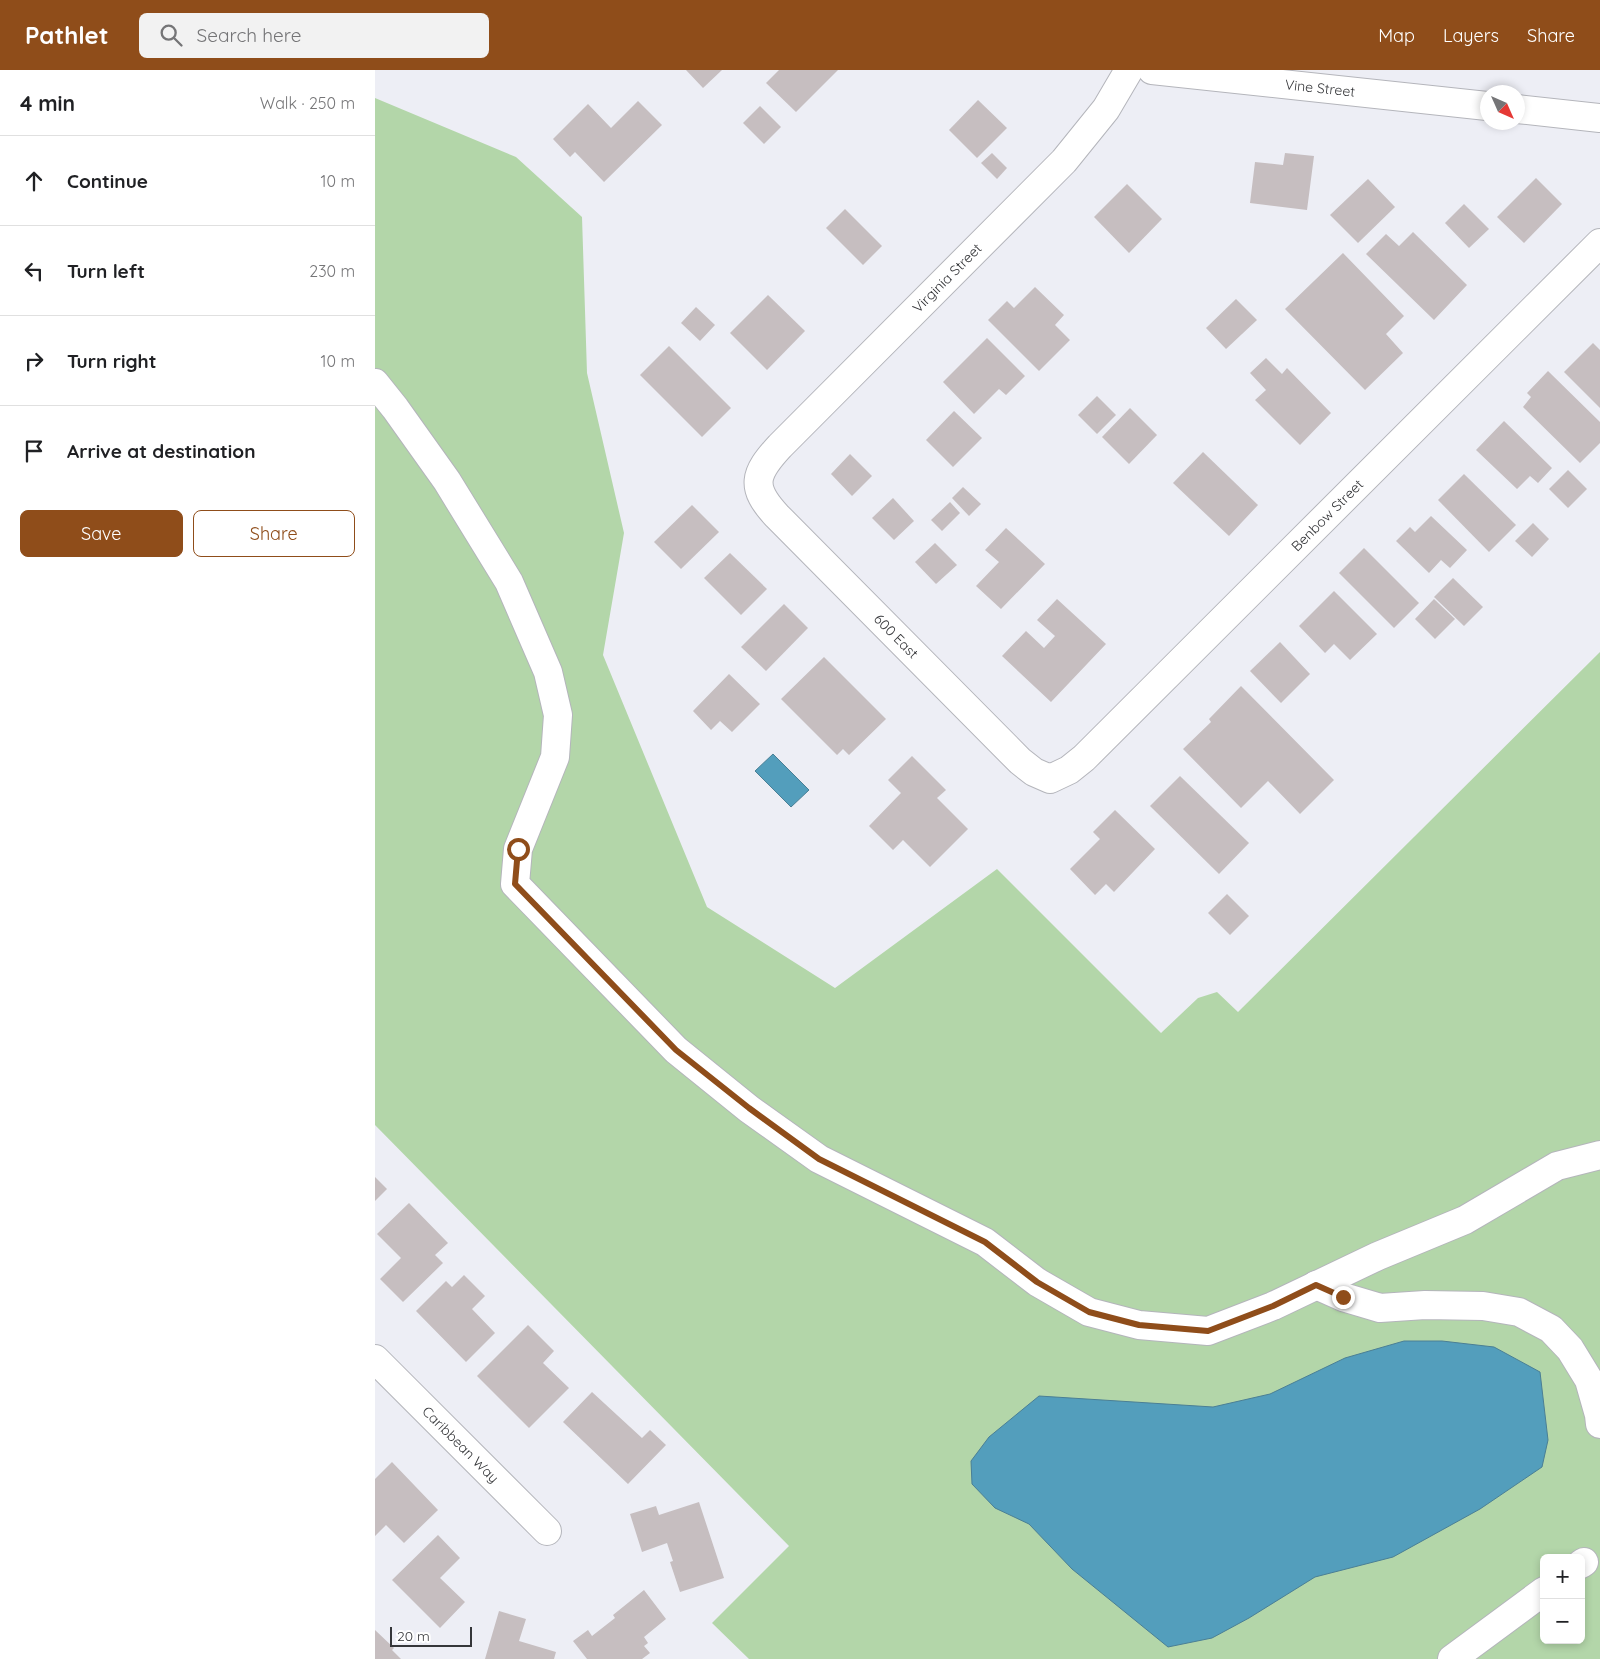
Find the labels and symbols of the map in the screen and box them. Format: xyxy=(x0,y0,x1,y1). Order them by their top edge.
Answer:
street label: Vine Street xyxy=(1284,75,1356,101)
north arrow xyxy=(1480,85,1525,130)
street label: Virginia Street xyxy=(909,239,986,316)
street label: Benbow Street xyxy=(1287,475,1367,555)
street label: 600 East xyxy=(870,610,922,663)
route start xyxy=(507,838,530,861)
route end xyxy=(1332,1286,1355,1309)
street label: Caribbean Way xyxy=(418,1402,503,1487)
scale bar xyxy=(390,1624,473,1647)

